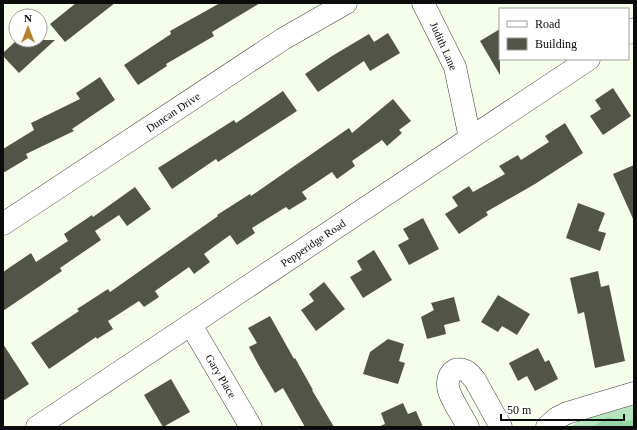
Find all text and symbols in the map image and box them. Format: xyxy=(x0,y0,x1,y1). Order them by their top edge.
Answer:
north arrow xyxy=(8,8,48,48)
legend xyxy=(499,8,629,60)
text: N xyxy=(24,12,32,24)
text: Road xyxy=(535,17,560,31)
street label: Judith Lane xyxy=(428,20,460,72)
text: Building xyxy=(535,37,577,51)
street label: Duncan Drive xyxy=(144,90,202,134)
street label: Pepperidge Road xyxy=(278,217,348,269)
street label: Gary Place xyxy=(203,352,239,400)
scale bar xyxy=(501,396,624,422)
text: 50 m xyxy=(507,403,532,417)

